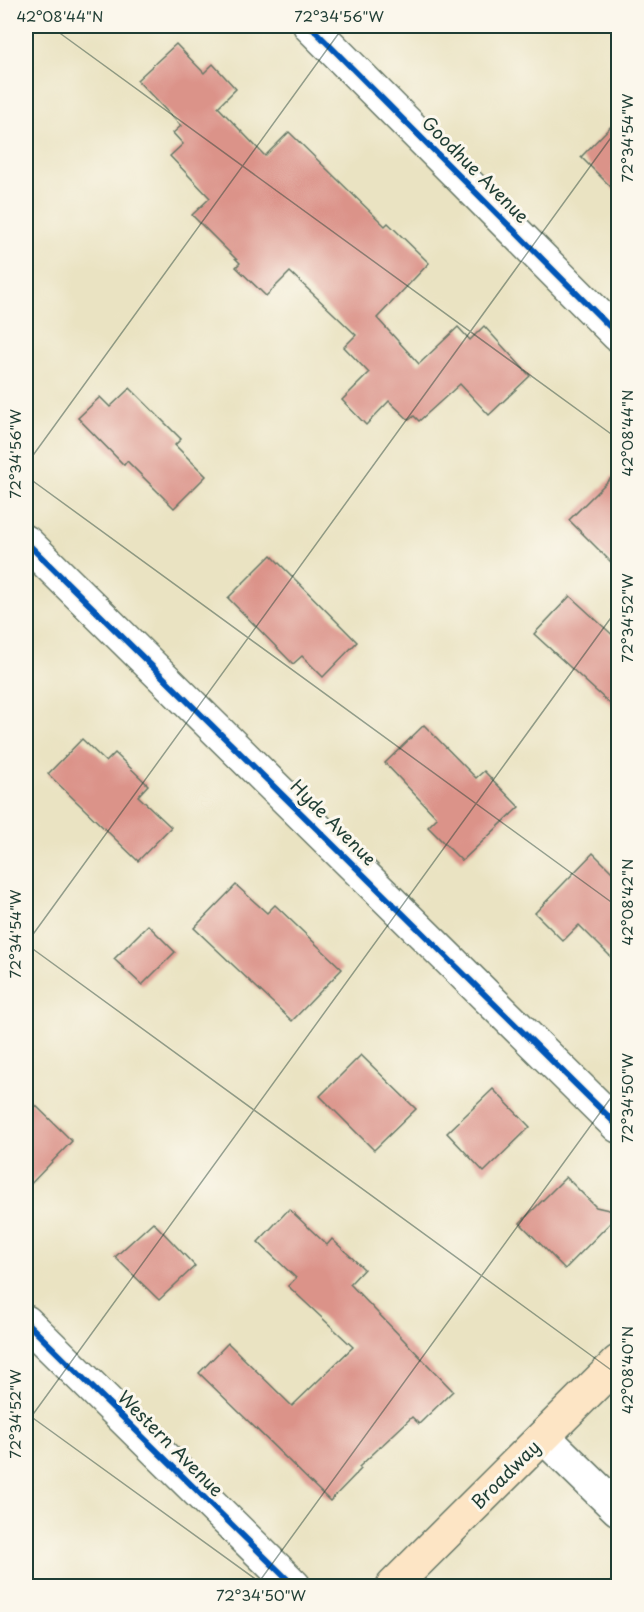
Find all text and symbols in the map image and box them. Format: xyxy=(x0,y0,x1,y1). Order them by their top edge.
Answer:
text: 42°08'44"N xyxy=(16,4,104,27)
text: 72°34'56"W xyxy=(294,4,384,27)
text: 72°34'54"W xyxy=(615,93,638,183)
street label: Goodhue Avenue xyxy=(416,109,536,229)
text: 42°08'44"N xyxy=(615,389,638,477)
text: 72°34'56"W xyxy=(3,409,26,499)
text: 72°34'52"W xyxy=(615,573,638,663)
street label: Hyde Avenue xyxy=(285,773,383,871)
text: 42°08'42"N xyxy=(615,858,638,946)
text: 72°34'54"W xyxy=(3,889,26,979)
text: 72°34'50"W xyxy=(615,1052,638,1143)
text: 42°08'40"N xyxy=(615,1326,638,1414)
text: 72°34'52"W xyxy=(3,1369,26,1459)
street label: Western Avenue xyxy=(112,1384,230,1502)
street label: Broadway xyxy=(464,1433,546,1515)
text: 72°34'50"W xyxy=(216,1583,307,1606)

